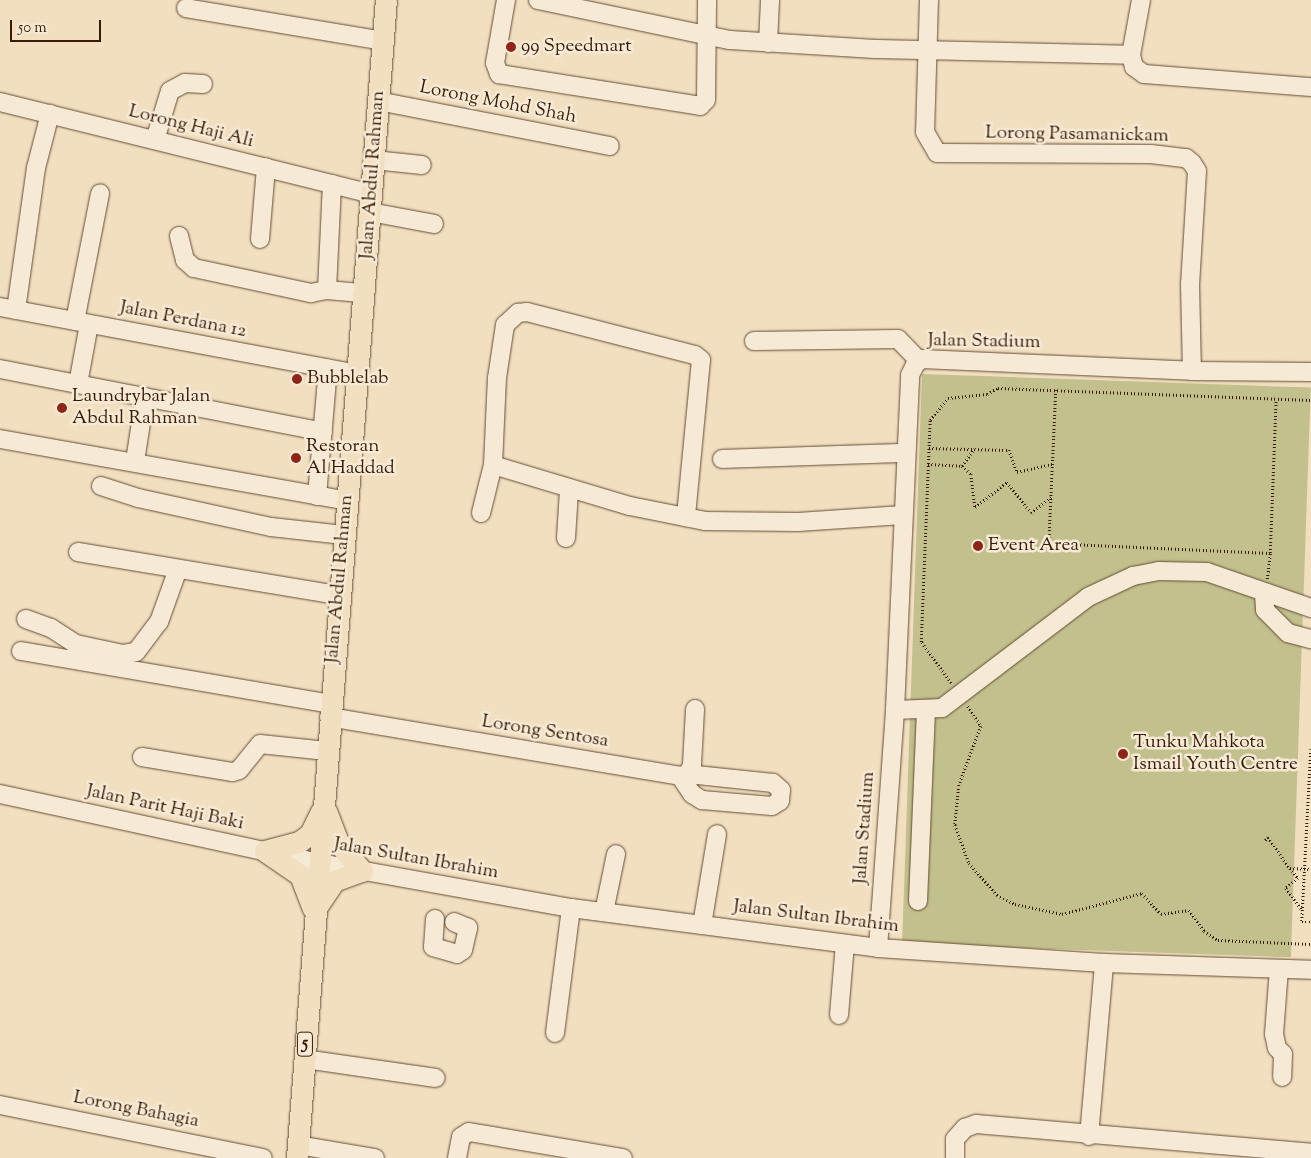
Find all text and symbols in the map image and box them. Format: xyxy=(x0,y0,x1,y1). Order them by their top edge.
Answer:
scale bar xyxy=(12,10,104,42)
text: 50 m xyxy=(18,18,47,39)
place label: 99 Speedmart xyxy=(521,36,632,58)
marker: 99 Speedmart xyxy=(505,41,517,53)
street label: Lorong Mohd Shah xyxy=(418,77,578,129)
street label: Jalan Abdul Rahman xyxy=(356,90,390,260)
street label: Lorong Haji Ali xyxy=(126,100,256,154)
street label: Lorong Pasamanickam xyxy=(985,122,1169,148)
street label: Jalan Perdana 12 xyxy=(118,297,248,343)
street label: Jalan Stadium xyxy=(928,330,1040,354)
place label: Bubblelab xyxy=(307,368,388,390)
marker: Bubblelab xyxy=(291,373,303,385)
place label: Laundrybar Jalan Abdul Rahman xyxy=(72,386,210,430)
marker: Laundrybar Jalan Abdul Rahman xyxy=(56,402,68,414)
place label: Restoran Al Haddad xyxy=(306,436,395,480)
marker: Restoran Al Haddad xyxy=(290,452,302,464)
street label: Jalan Abdul Rahman xyxy=(321,494,359,664)
place label: Event Area xyxy=(988,535,1079,557)
marker: Event Area xyxy=(972,540,984,552)
street label: Lorong Sentosa xyxy=(480,711,610,753)
place label: Tunku Mahkota Ismail Youth Centre xyxy=(1133,732,1298,776)
marker: Tunku Mahkota Ismail Youth Centre xyxy=(1117,748,1129,760)
street label: Jalan Stadium xyxy=(850,771,880,885)
street label: Jalan Parit Haji Baki xyxy=(84,780,246,836)
street label: Jalan Sultan Ibrahim xyxy=(332,833,500,885)
street label: Jalan Sultan Ibrahim xyxy=(732,896,900,938)
road number: 5 xyxy=(296,1028,314,1060)
street label: Lorong Bahagia xyxy=(71,1087,201,1133)

